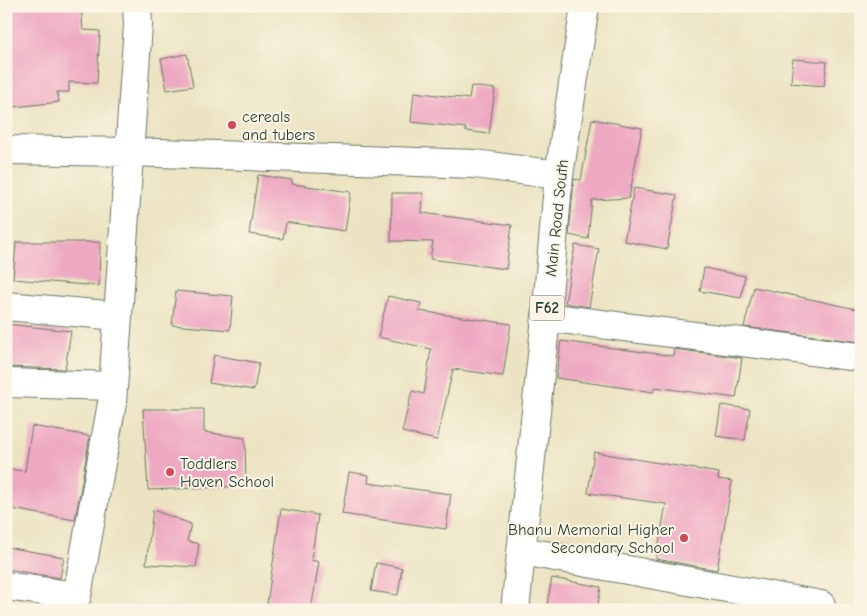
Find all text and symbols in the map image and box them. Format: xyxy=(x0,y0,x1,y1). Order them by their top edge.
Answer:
place label: cereals and tubers xyxy=(242,108,316,144)
marker: cereals and tubers xyxy=(226,119,238,131)
street label: Main Road South xyxy=(542,158,572,278)
road number: F62 xyxy=(530,296,564,320)
place label: Toddlers Haven School xyxy=(180,455,274,491)
marker: Toddlers Haven School xyxy=(164,466,176,478)
place label: Bhanu Memorial Higher Secondary School xyxy=(508,521,675,557)
marker: Bhanu Memorial Higher Secondary School xyxy=(678,532,690,544)

